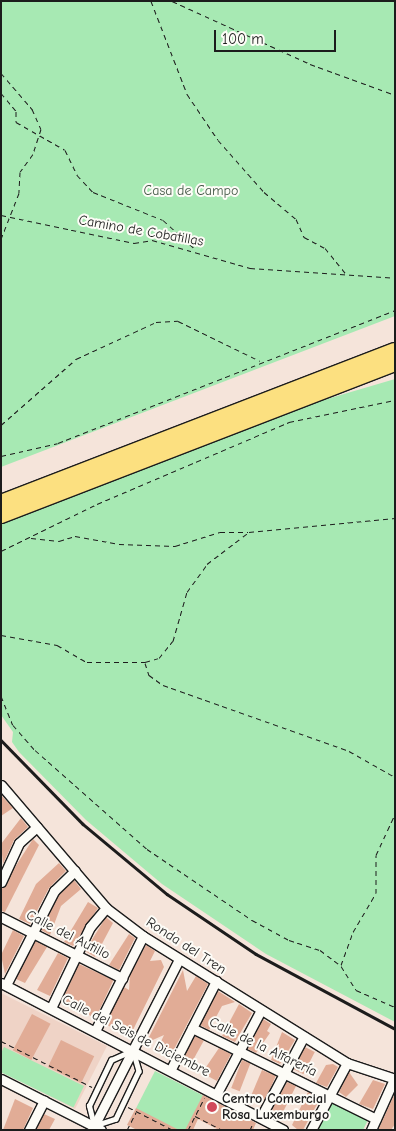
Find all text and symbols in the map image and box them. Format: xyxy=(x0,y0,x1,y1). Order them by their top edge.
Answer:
scale bar xyxy=(216,20,338,52)
text: 100 m xyxy=(222,30,264,48)
park label: Casa de Campo xyxy=(144,183,238,199)
street label: Camino de Cobatillas xyxy=(77,212,205,250)
street label: Calle del Autillo xyxy=(23,907,113,963)
street label: Ronda del Tren xyxy=(143,914,229,978)
street label: Calle del Seis de Diciembre xyxy=(59,991,213,1081)
street label: Calle de la Alfarería xyxy=(206,1014,320,1080)
place label: Centro Comercial Rosa Luxemburgo xyxy=(222,1091,329,1124)
marker: Centro Comercial Rosa Luxemburgo xyxy=(206,1101,218,1113)

